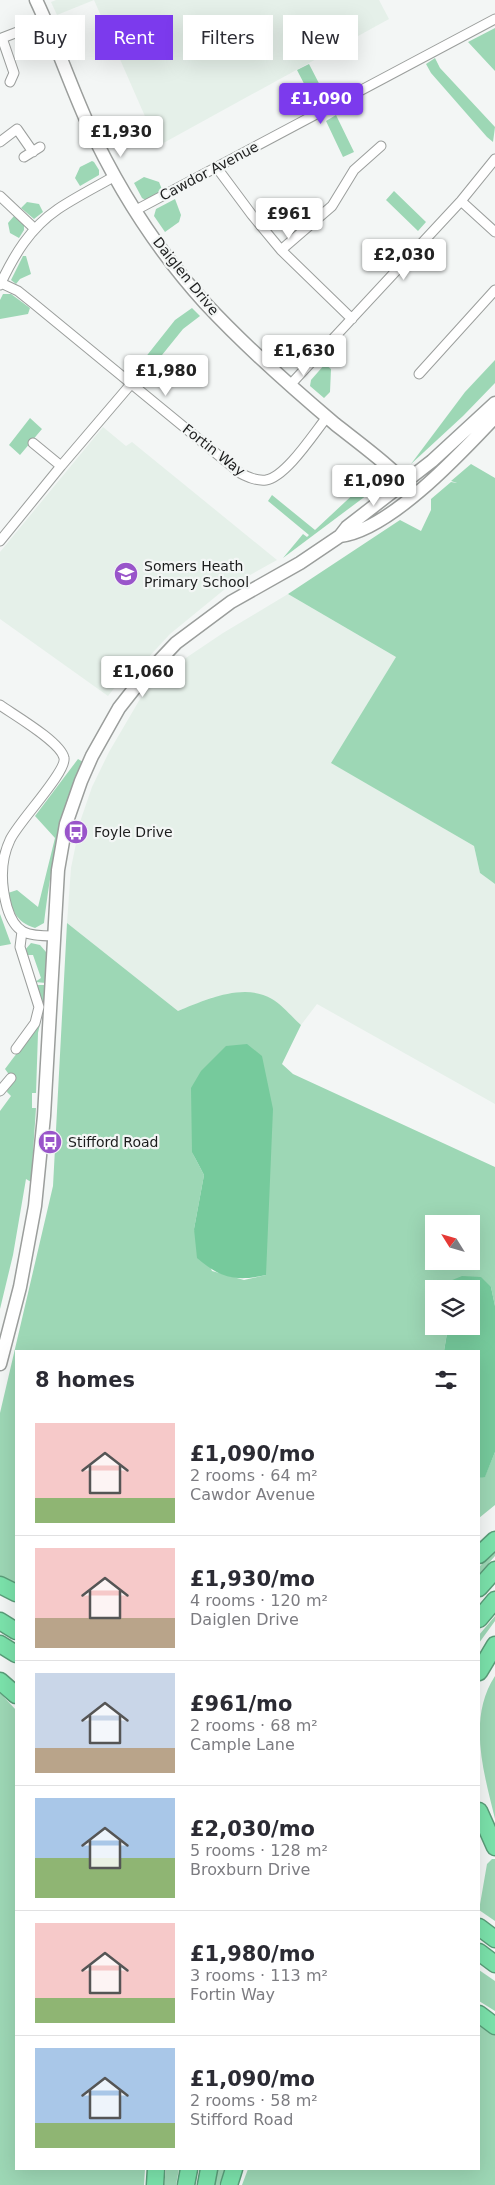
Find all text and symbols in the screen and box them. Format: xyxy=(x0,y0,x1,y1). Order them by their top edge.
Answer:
chip: Buy xyxy=(15,15,85,60)
chip: Rent xyxy=(95,15,173,60)
chip: Filters xyxy=(183,15,273,60)
chip: New xyxy=(283,15,358,60)
pin: £1,090 xyxy=(280,82,362,125)
text: £1,090 xyxy=(290,89,352,108)
pin: £1,930 xyxy=(80,116,162,158)
text: £1,930 xyxy=(90,122,152,141)
street label: Cawdor Avenue xyxy=(157,138,261,204)
pin: £961 xyxy=(259,198,319,240)
text: £961 xyxy=(267,204,311,223)
street label: Daiglen Drive xyxy=(150,234,222,318)
pin: £2,030 xyxy=(363,238,445,281)
text: £2,030 xyxy=(373,245,435,264)
pin: £1,630 xyxy=(263,334,345,377)
text: £1,630 xyxy=(273,341,335,360)
pin: £1,980 xyxy=(125,354,207,397)
text: £1,980 xyxy=(135,361,197,380)
street label: Fortin Way xyxy=(180,421,248,479)
pin: £1,090 xyxy=(333,464,415,507)
text: £1,090 xyxy=(343,471,405,490)
place label: Somers Heath Primary School xyxy=(144,558,249,590)
school or university icon: Somers Heath Primary School xyxy=(113,561,139,587)
pin: £1,060 xyxy=(102,656,184,698)
text: £1,060 xyxy=(112,662,174,681)
bus stop icon: Foyle Drive xyxy=(63,819,89,845)
place label: Foyle Drive xyxy=(94,824,173,840)
bus stop icon: Stifford Road xyxy=(37,1129,63,1155)
place label: Stifford Road xyxy=(68,1134,158,1150)
north arrow xyxy=(425,1215,480,1270)
map controls xyxy=(425,1215,480,1335)
button: layers xyxy=(425,1280,480,1335)
icon: filters xyxy=(432,1366,460,1394)
text: 8 homes xyxy=(35,1368,135,1392)
text: £1,090/mo xyxy=(190,1442,315,1466)
icon: home xyxy=(75,1443,135,1503)
text: 2 rooms · 64 m² xyxy=(190,1466,318,1485)
text: Cawdor Avenue xyxy=(190,1485,315,1504)
text: £1,930/mo xyxy=(190,1567,315,1591)
icon: home xyxy=(75,1568,135,1628)
text: 4 rooms · 120 m² xyxy=(190,1591,328,1610)
text: Daiglen Drive xyxy=(190,1610,299,1629)
text: £961/mo xyxy=(190,1692,292,1716)
icon: home xyxy=(75,1693,135,1753)
text: 2 rooms · 68 m² xyxy=(190,1716,318,1735)
text: Cample Lane xyxy=(190,1735,295,1754)
text: £2,030/mo xyxy=(190,1817,315,1841)
icon: home xyxy=(75,1818,135,1878)
text: 5 rooms · 128 m² xyxy=(190,1841,328,1860)
text: Broxburn Drive xyxy=(190,1860,310,1879)
text: £1,980/mo xyxy=(190,1942,315,1966)
icon: home xyxy=(75,1943,135,2003)
text: 3 rooms · 113 m² xyxy=(190,1966,328,1985)
text: Fortin Way xyxy=(190,1985,275,2004)
text: £1,090/mo xyxy=(190,2067,315,2091)
icon: home xyxy=(75,2068,135,2128)
text: 2 rooms · 58 m² xyxy=(190,2091,318,2110)
text: Stifford Road xyxy=(190,2110,293,2129)

